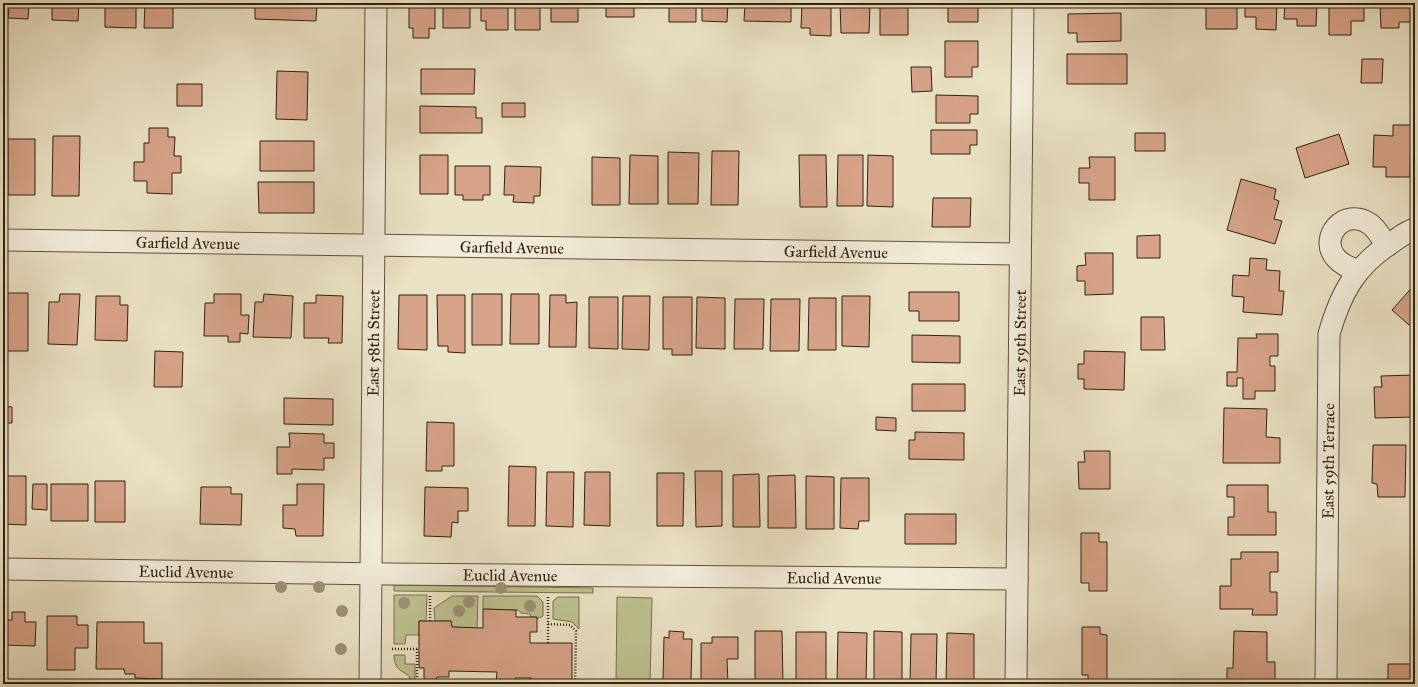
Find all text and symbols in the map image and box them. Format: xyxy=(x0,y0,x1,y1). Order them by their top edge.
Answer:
street label: Garfield Avenue xyxy=(136,233,241,253)
street label: Garfield Avenue xyxy=(460,237,565,258)
street label: Garfield Avenue xyxy=(784,242,889,262)
street label: East 58th Street xyxy=(364,289,383,397)
street label: East 59th Street xyxy=(1010,289,1030,397)
street label: East 59th Terrace xyxy=(1318,403,1338,519)
street label: Euclid Avenue xyxy=(138,562,234,582)
street label: Euclid Avenue xyxy=(462,566,558,585)
street label: Euclid Avenue xyxy=(786,568,882,588)

